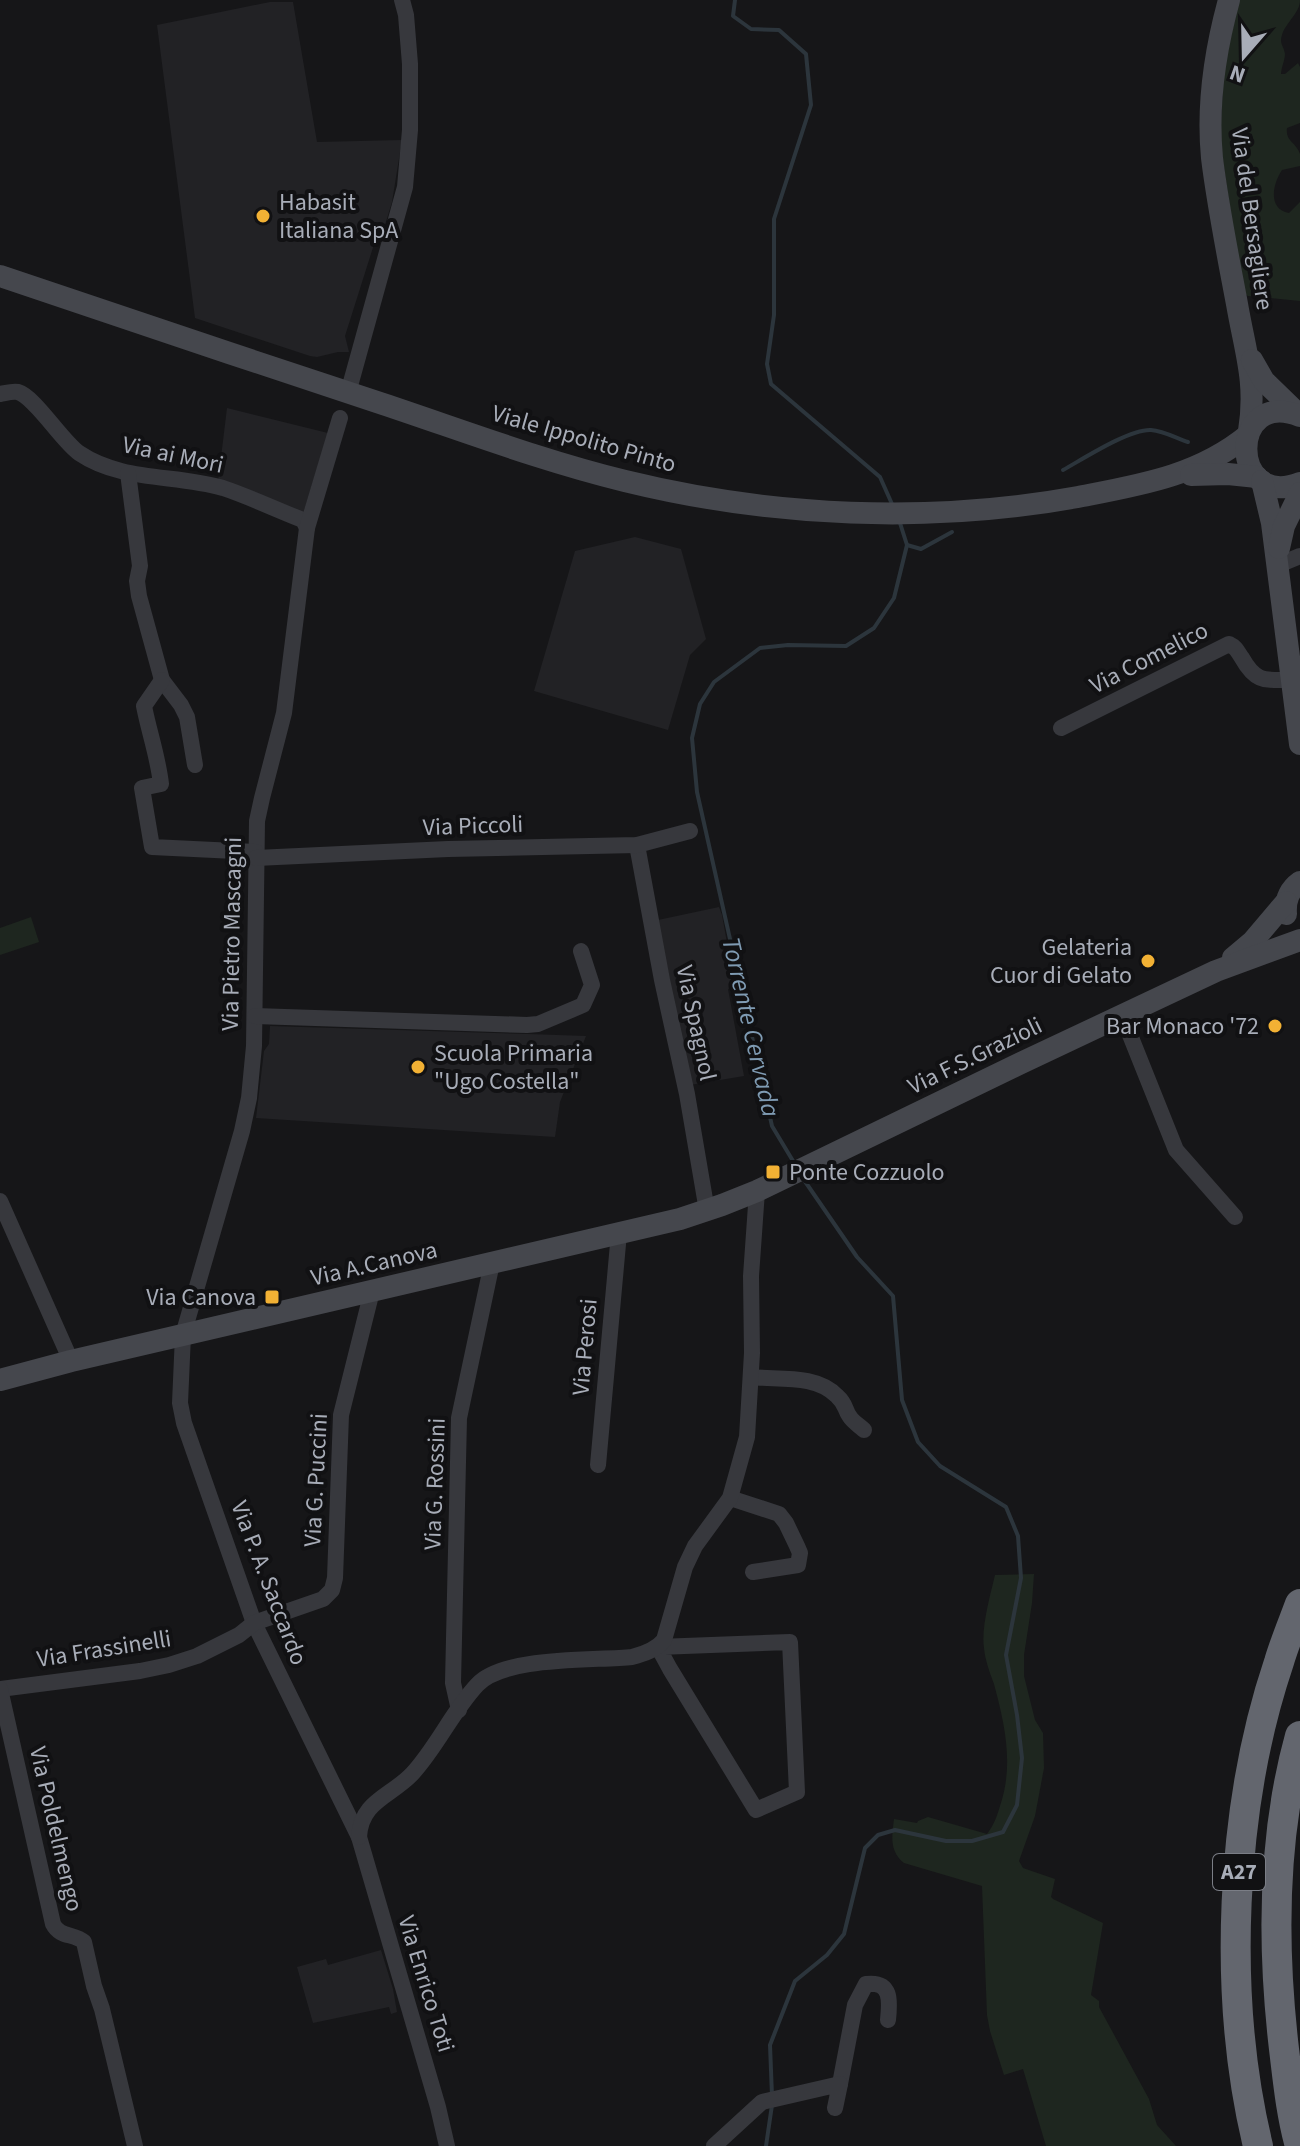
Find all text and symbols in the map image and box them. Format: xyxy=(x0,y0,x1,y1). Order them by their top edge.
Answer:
north arrow xyxy=(1204,16,1284,96)
text: N xyxy=(1225,56,1250,91)
street label: Via del Bersagliere xyxy=(1222,126,1282,312)
place label: Habasit Italiana SpA xyxy=(279,185,398,248)
marker: Habasit Italiana SpA xyxy=(254,207,272,225)
street label: Viale Ippolito Pinto xyxy=(488,396,680,482)
street label: Via ai Mori xyxy=(119,427,227,483)
street label: Via Comelico xyxy=(1084,613,1214,703)
street label: Via Piccoli xyxy=(422,807,524,845)
street label: Via Pietro Mascagni xyxy=(213,837,251,1031)
place label: Gelateria Cuor di Gelato xyxy=(990,930,1132,993)
water label: Torrente Cervada xyxy=(712,934,790,1121)
marker: Gelateria Cuor di Gelato xyxy=(1139,952,1157,970)
street label: Via Spagnol xyxy=(667,962,725,1084)
street label: Via F.S.Grazioli xyxy=(902,1008,1048,1104)
place label: Bar Monaco '72 xyxy=(1106,1009,1259,1044)
marker: Bar Monaco '72 xyxy=(1266,1017,1284,1035)
place label: Scuola Primaria "Ugo Costella" xyxy=(434,1036,593,1099)
marker: Scuola Primaria "Ugo Costella" xyxy=(409,1058,427,1076)
place label: Ponte Cozzuolo xyxy=(789,1155,945,1190)
marker: Ponte Cozzuolo xyxy=(764,1163,782,1181)
street label: Via A.Canova xyxy=(307,1232,441,1296)
place label: Via Canova xyxy=(146,1280,256,1315)
marker: Via Canova xyxy=(263,1288,281,1306)
street label: Via Perosi xyxy=(563,1297,607,1397)
street label: Via G. Puccini xyxy=(295,1412,337,1548)
street label: Via G. Rossini xyxy=(415,1417,455,1551)
street label: Via P. A. Saccardo xyxy=(222,1496,316,1670)
street label: Via Frassinelli xyxy=(34,1621,174,1677)
street label: Via Poldelmengo xyxy=(20,1743,92,1915)
road number: A27 xyxy=(1213,1854,1265,1890)
street label: Via Enrico Toti xyxy=(389,1911,463,2057)

